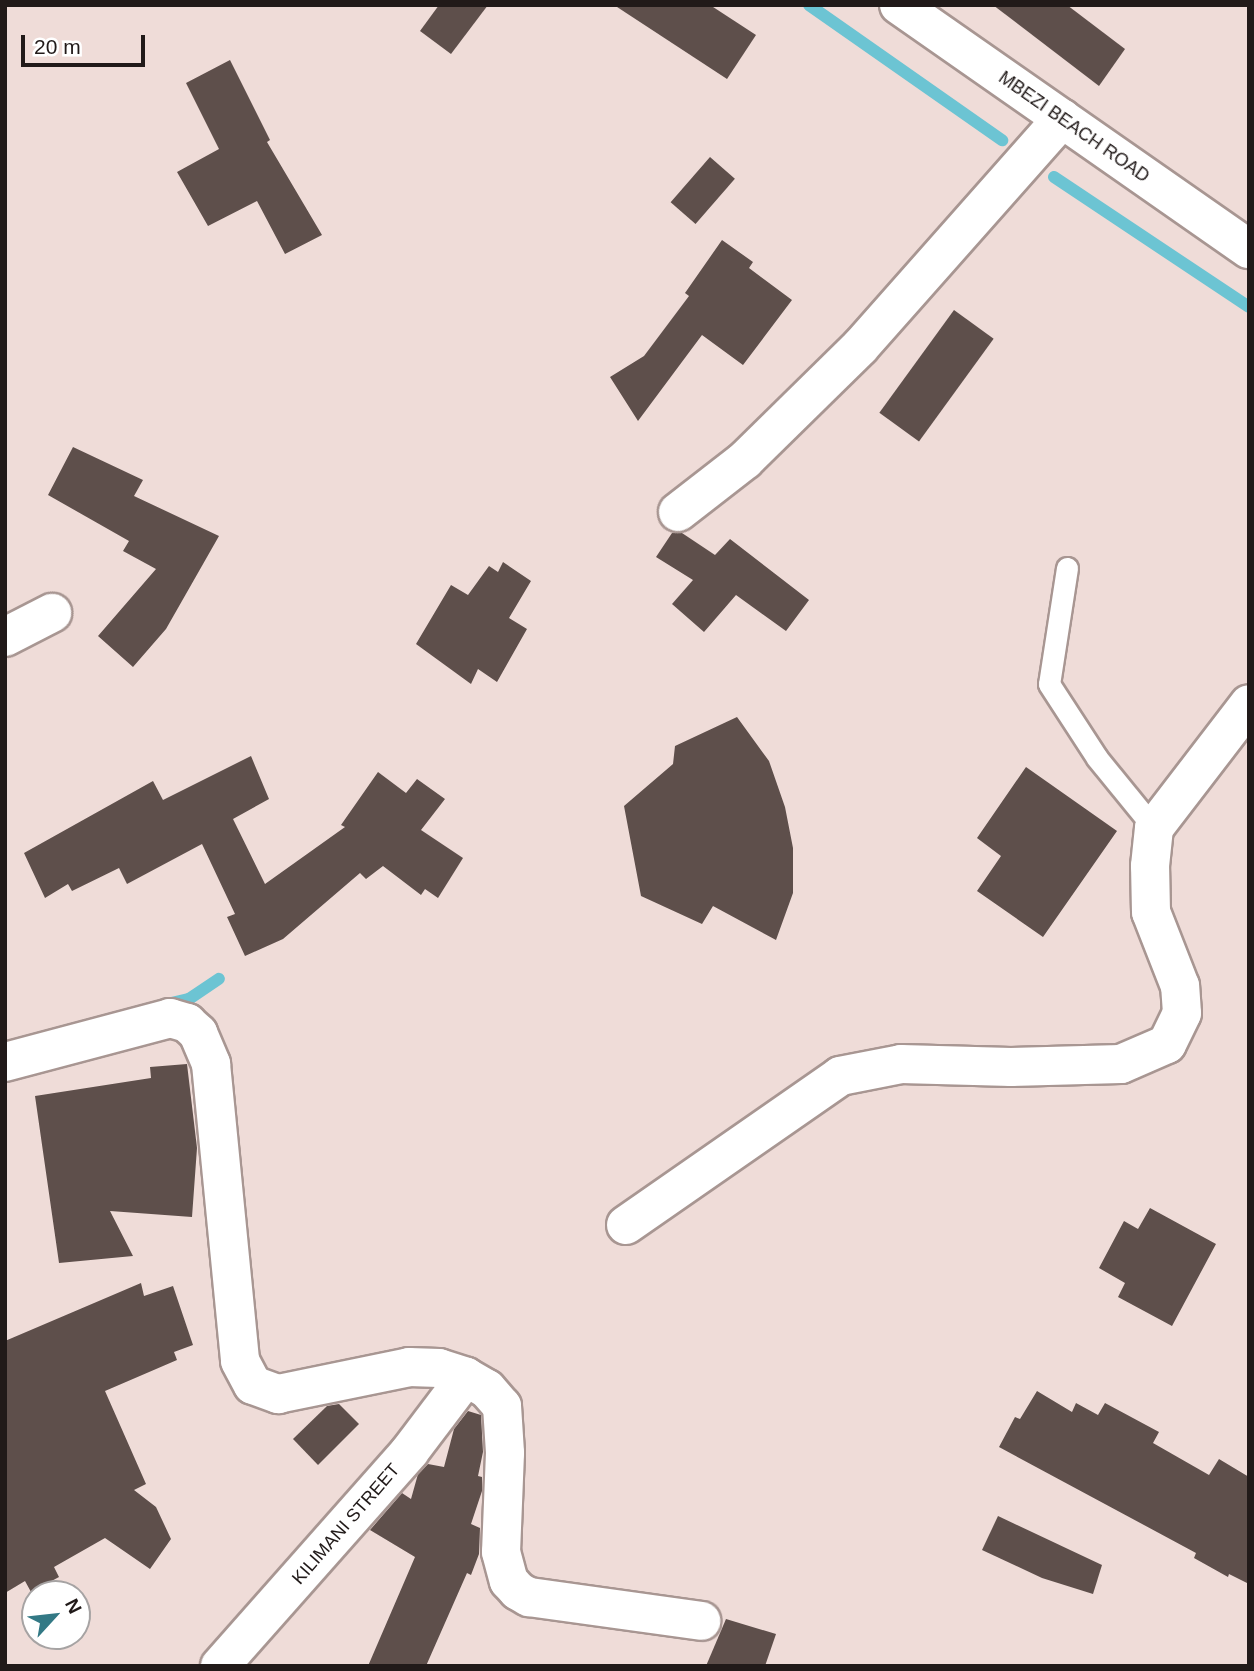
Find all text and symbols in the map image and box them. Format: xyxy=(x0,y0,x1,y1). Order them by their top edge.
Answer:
scale bar xyxy=(24,21,149,65)
text: 20 m xyxy=(34,35,81,58)
street label: MBEZI BEACH ROAD xyxy=(994,67,1154,187)
street label: KILIMANI STREET xyxy=(288,1459,404,1589)
north arrow xyxy=(21,1580,91,1650)
text: N xyxy=(61,1595,86,1617)

